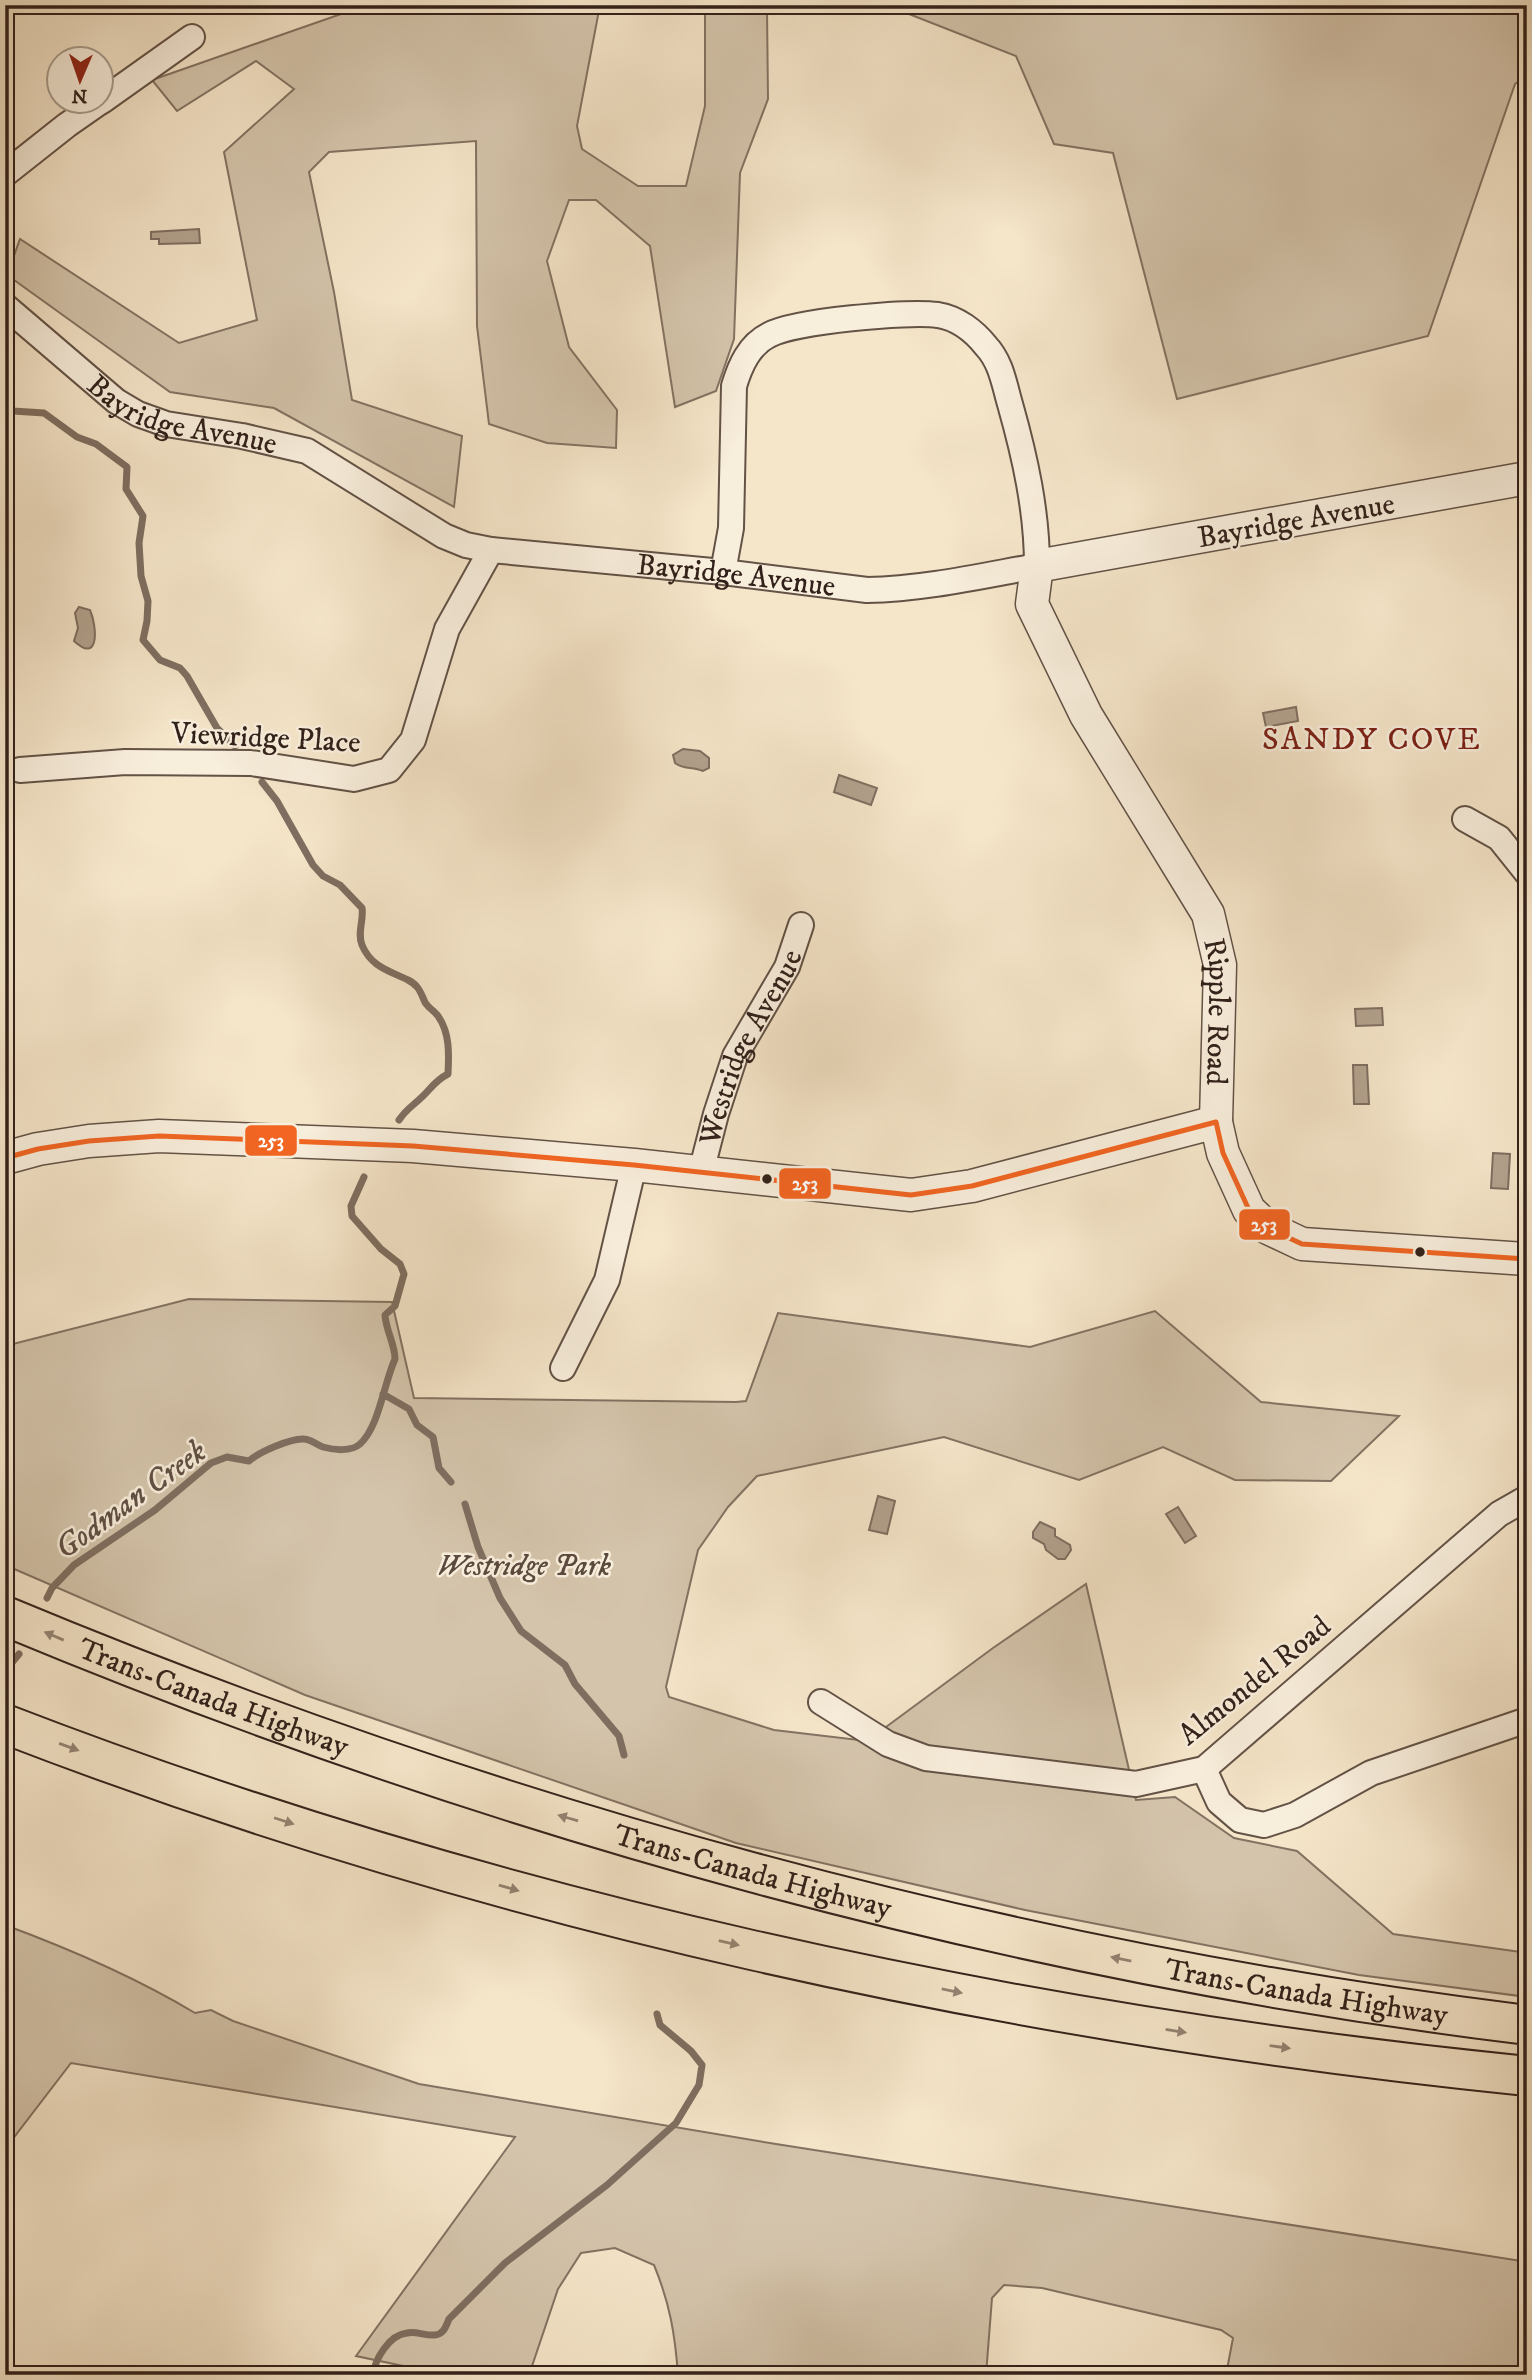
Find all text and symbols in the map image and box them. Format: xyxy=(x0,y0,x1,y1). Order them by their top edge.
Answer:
north arrow xyxy=(46,46,116,116)
text: N xyxy=(71,84,88,107)
street label: Bayridge Avenue xyxy=(79,367,280,463)
street label: Bayridge Avenue xyxy=(1195,486,1398,557)
street label: Bayridge Avenue xyxy=(635,547,838,606)
street label: Viewridge Place xyxy=(169,715,362,762)
district label: SANDY COVE xyxy=(1262,720,1482,760)
street label: Ripple Road xyxy=(1194,935,1237,1086)
street label: Westridge Avenue xyxy=(692,946,811,1150)
line badge: 253 xyxy=(244,1124,298,1157)
text: 253 xyxy=(258,1130,284,1153)
line badge: 253 xyxy=(778,1167,832,1200)
unlabelled marker xyxy=(760,1172,774,1186)
text: 253 xyxy=(792,1173,818,1196)
line badge: 253 xyxy=(1238,1208,1291,1241)
text: 253 xyxy=(1251,1214,1277,1237)
unlabelled marker xyxy=(1413,1245,1427,1259)
water label: Godman Creek xyxy=(48,1432,215,1569)
park label: Westridge Park xyxy=(437,1548,611,1585)
street label: Almondel Road xyxy=(1171,1608,1339,1754)
one-way arrow xyxy=(44,1630,64,1642)
street label: Trans-Canada Highway xyxy=(73,1631,354,1766)
one-way arrow xyxy=(59,1742,80,1753)
one-way arrow xyxy=(557,1812,579,1823)
one-way arrow xyxy=(274,1816,295,1827)
street label: Trans-Canada Highway xyxy=(610,1817,896,1928)
one-way arrow xyxy=(499,1883,520,1893)
one-way arrow xyxy=(718,1938,740,1949)
street label: Trans-Canada Highway xyxy=(1162,1951,1451,2035)
one-way arrow xyxy=(1110,1954,1132,1965)
one-way arrow xyxy=(941,1986,963,1997)
one-way arrow xyxy=(1165,2026,1187,2037)
one-way arrow xyxy=(1269,2041,1291,2052)

